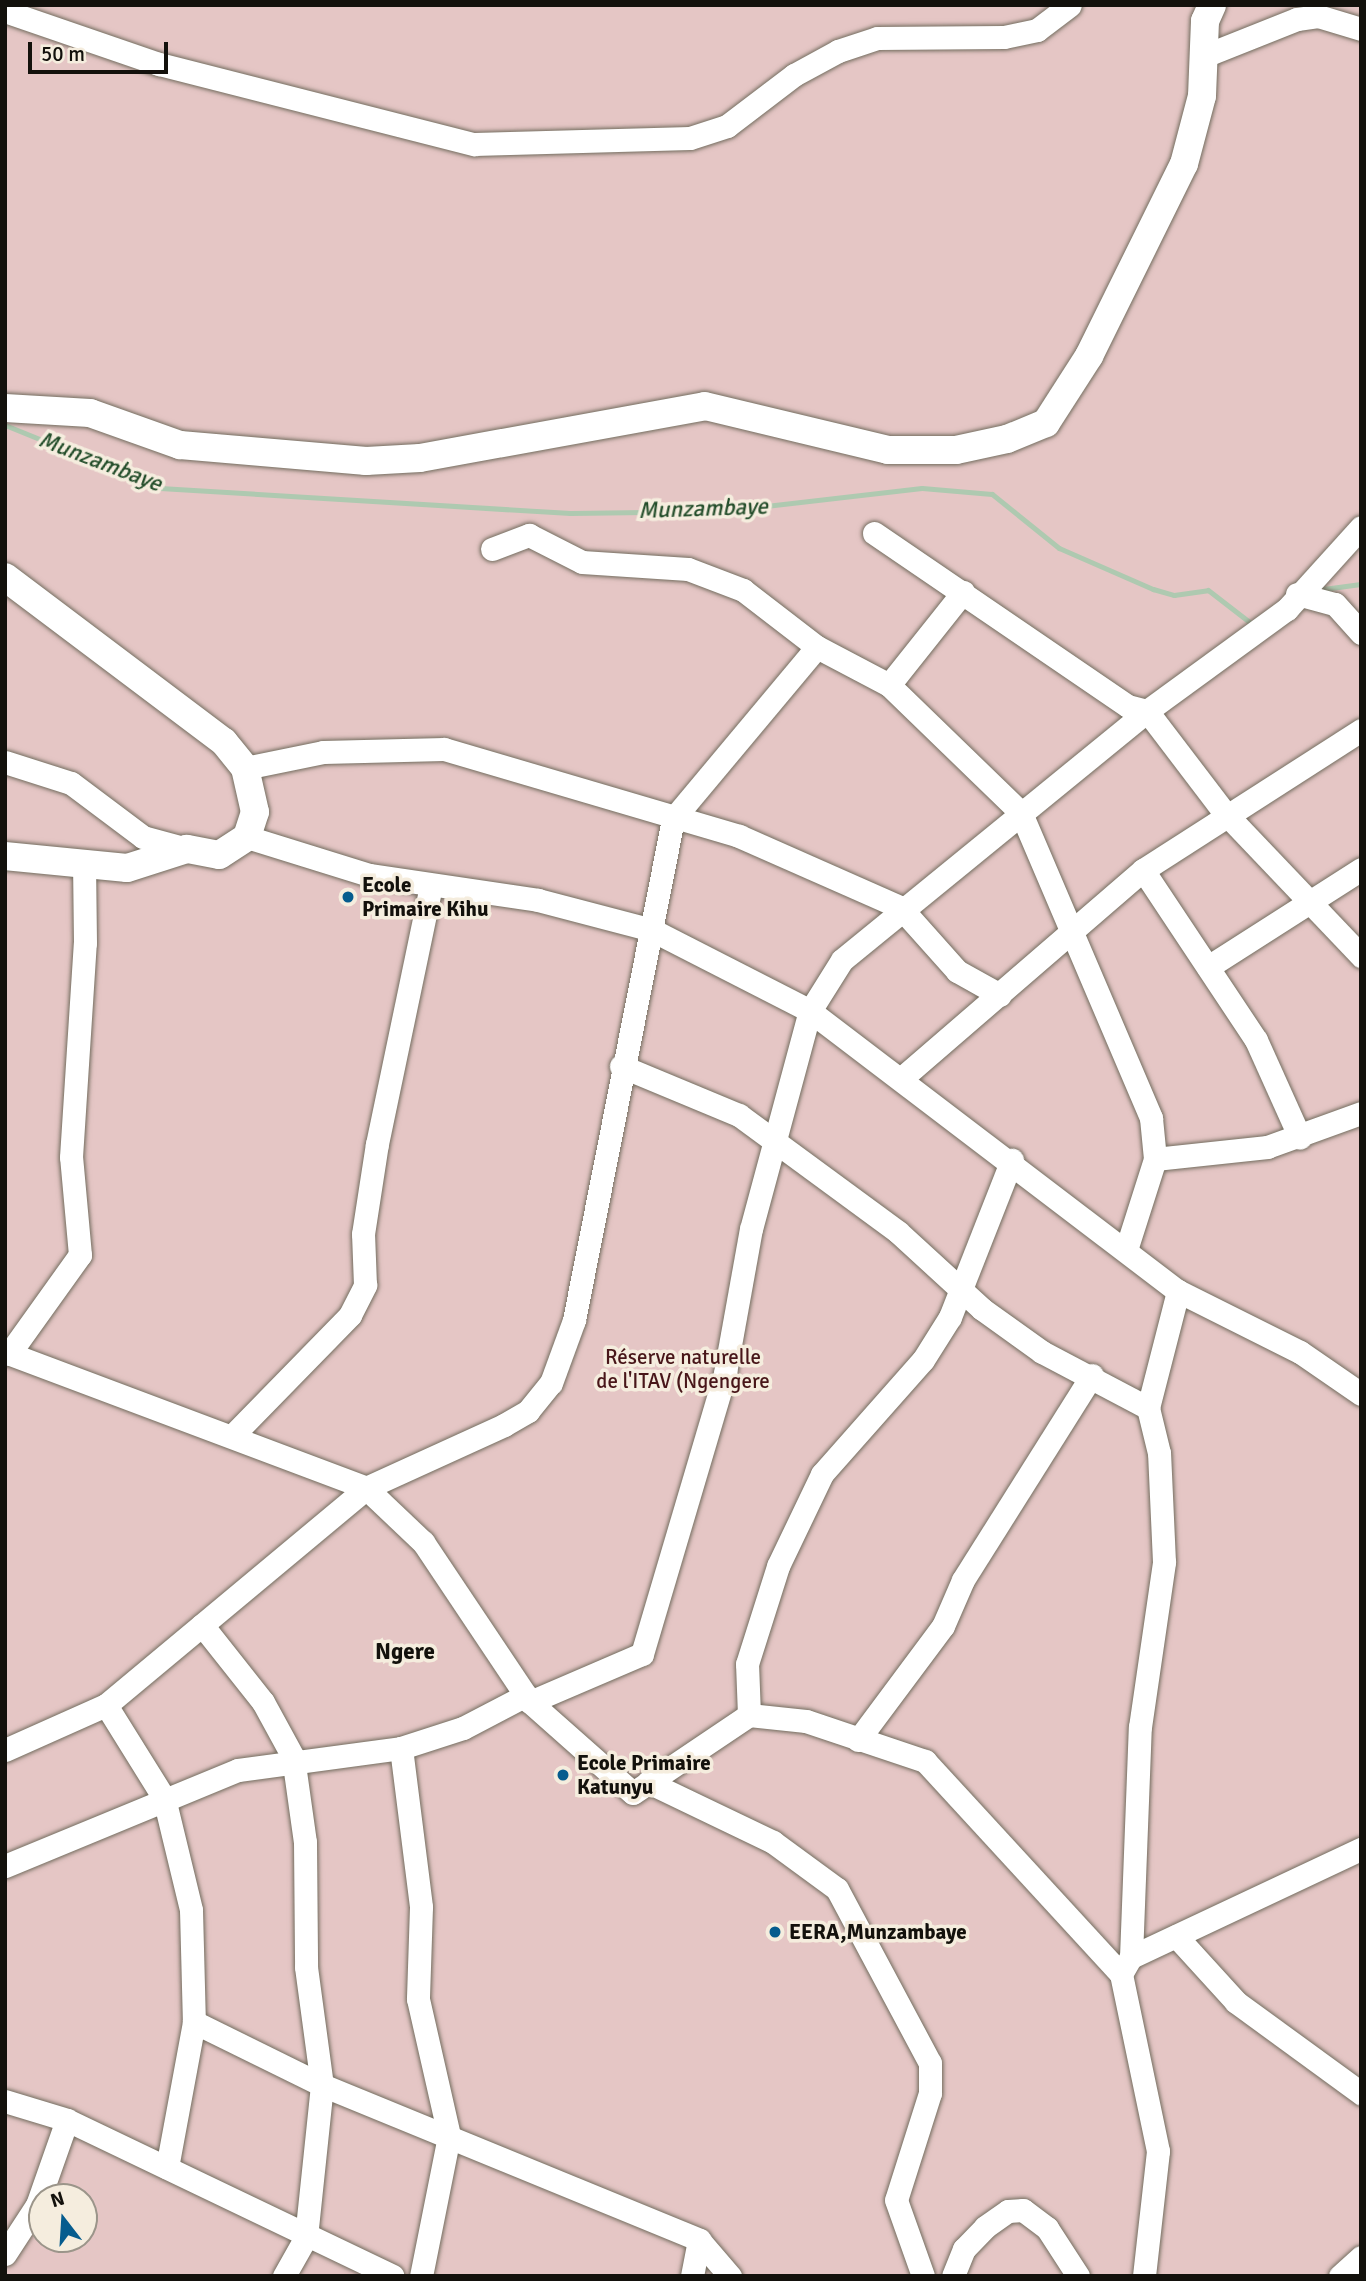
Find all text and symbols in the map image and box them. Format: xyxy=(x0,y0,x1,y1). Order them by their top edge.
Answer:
scale bar xyxy=(32,28,172,72)
text: 50 m xyxy=(41,41,85,67)
water label: Munzambaye xyxy=(35,426,165,498)
water label: Munzambaye xyxy=(638,493,768,525)
place label: Ecole Primaire Kihu xyxy=(362,872,489,922)
marker: Ecole Primaire Kihu xyxy=(340,889,356,905)
park label: Réserve naturelle de l'ITAV (Ngengere xyxy=(596,1344,770,1394)
district label: Ngere xyxy=(375,1638,435,1666)
place label: Ecole Primaire Katunyu xyxy=(577,1750,711,1800)
marker: Ecole Primaire Katunyu xyxy=(555,1767,571,1783)
place label: EERA,Munzambaye xyxy=(789,1919,967,1945)
marker: EERA,Munzambaye xyxy=(767,1924,783,1940)
north arrow xyxy=(28,2183,98,2253)
text: N xyxy=(48,2186,67,2213)

